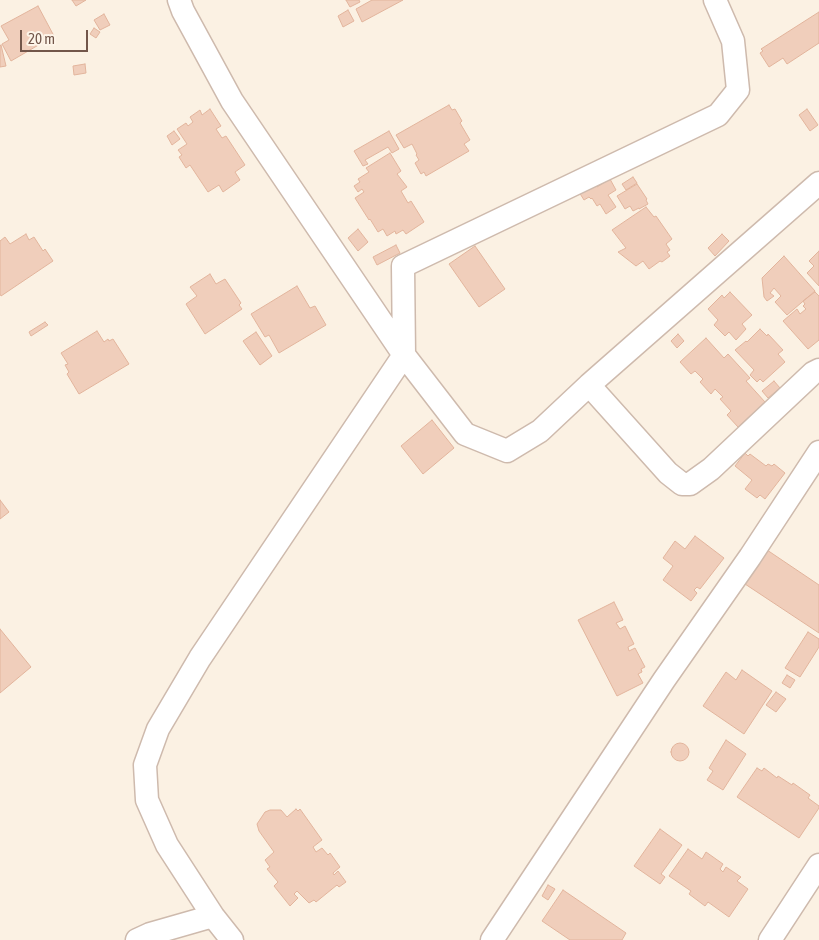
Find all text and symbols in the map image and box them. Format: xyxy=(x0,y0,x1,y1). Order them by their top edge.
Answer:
scale bar xyxy=(22,20,90,52)
text: 20 m xyxy=(28,30,55,47)

